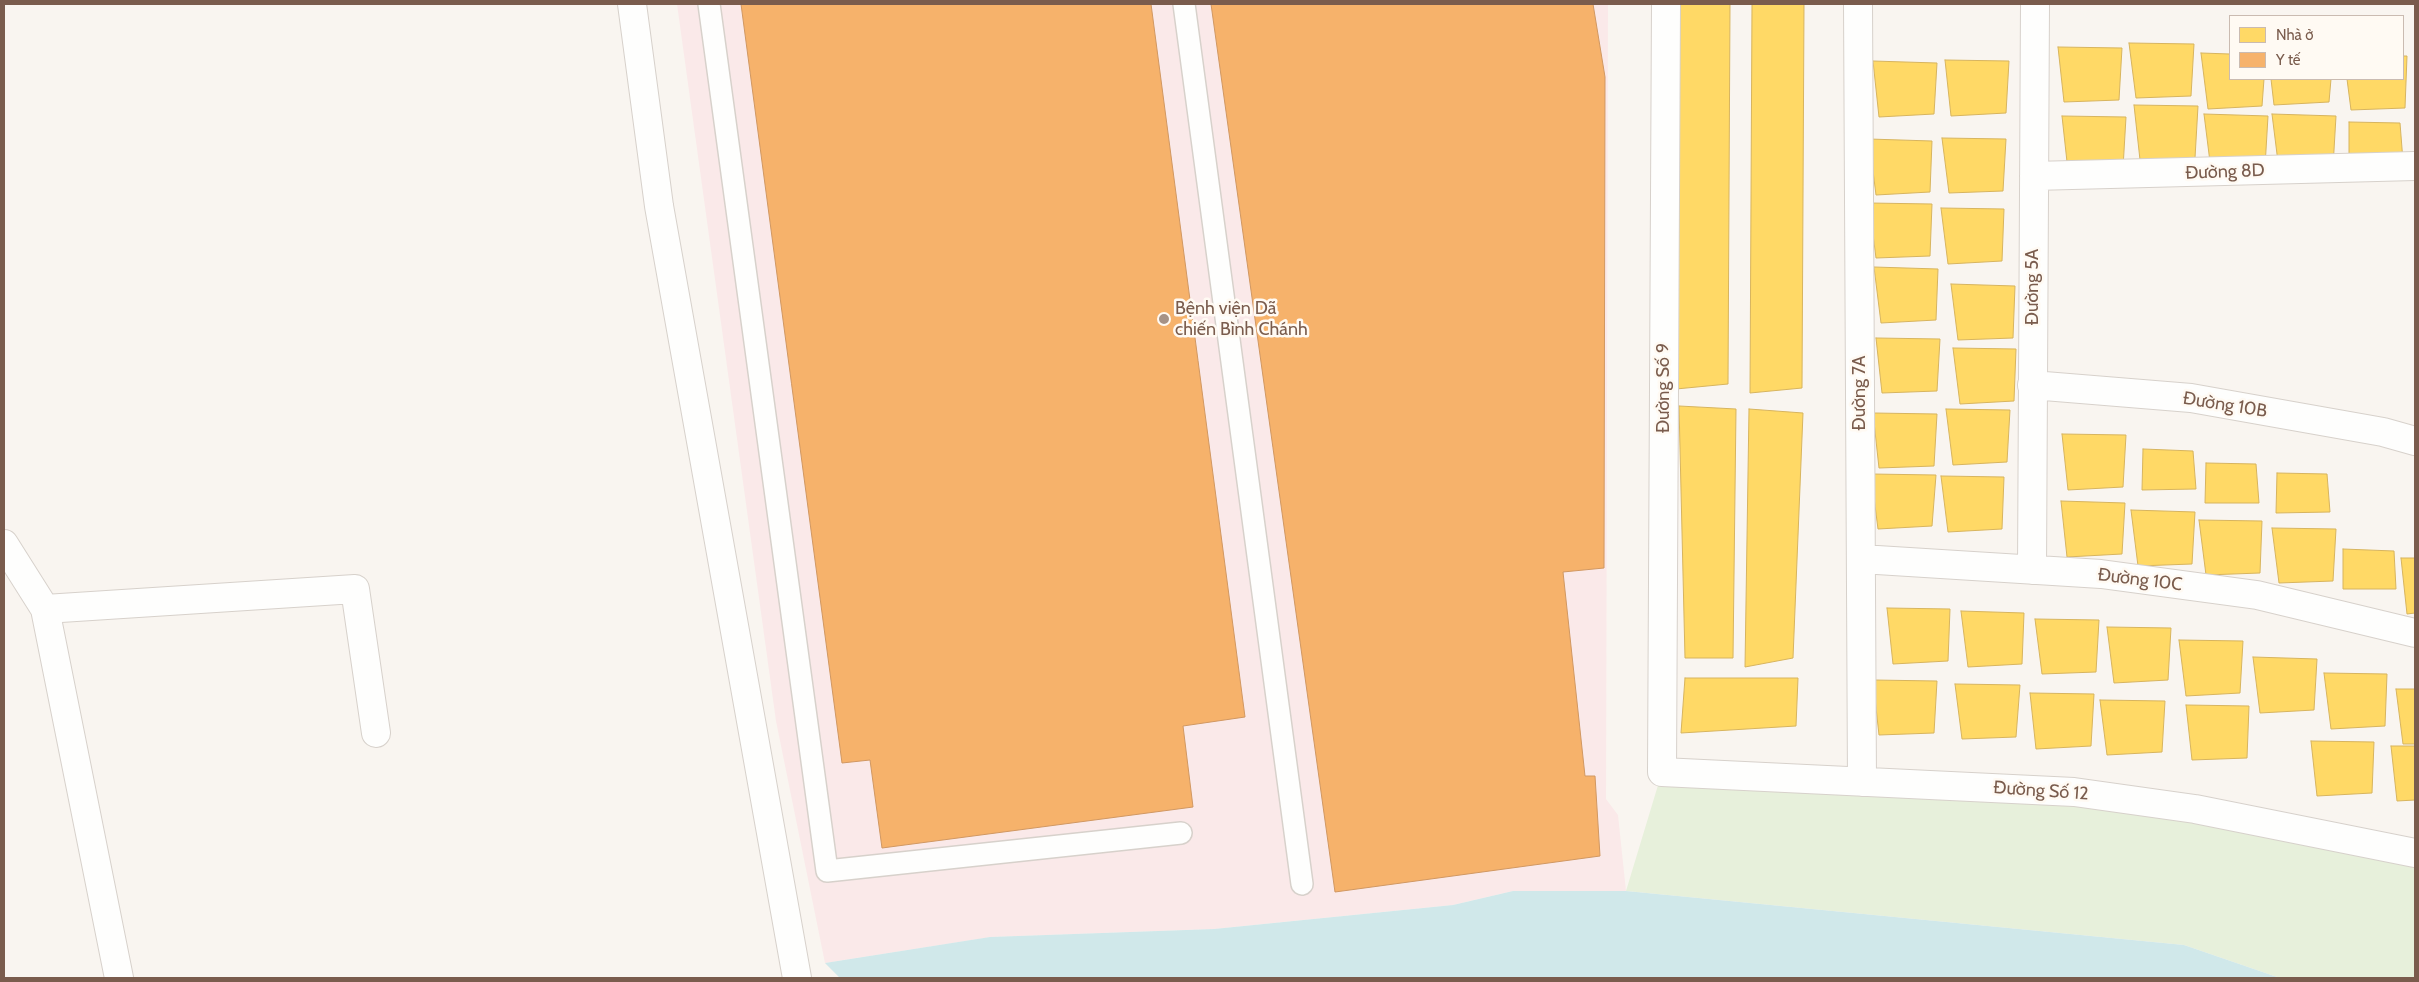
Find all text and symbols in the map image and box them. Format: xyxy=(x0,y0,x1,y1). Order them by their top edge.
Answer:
legend xyxy=(2229,15,2404,80)
text: Nhà ở xyxy=(2276,26,2313,44)
text: Y tế xyxy=(2276,51,2301,69)
street label: Đường 8D xyxy=(2185,160,2265,184)
street label: Đường 5A xyxy=(2022,249,2044,325)
place label: Bệnh viện Dã chiến Bình Chánh xyxy=(1175,298,1308,340)
marker: Bệnh viện Dã chiến Bình Chánh xyxy=(1157,312,1171,326)
street label: Đường Số 9 xyxy=(1653,343,1675,433)
street label: Đường 7A xyxy=(1849,356,1871,430)
street label: Đường 10B xyxy=(2181,388,2269,422)
street label: Đường 10C xyxy=(2096,564,2184,596)
street label: Đường Số 12 xyxy=(1993,777,2089,805)

